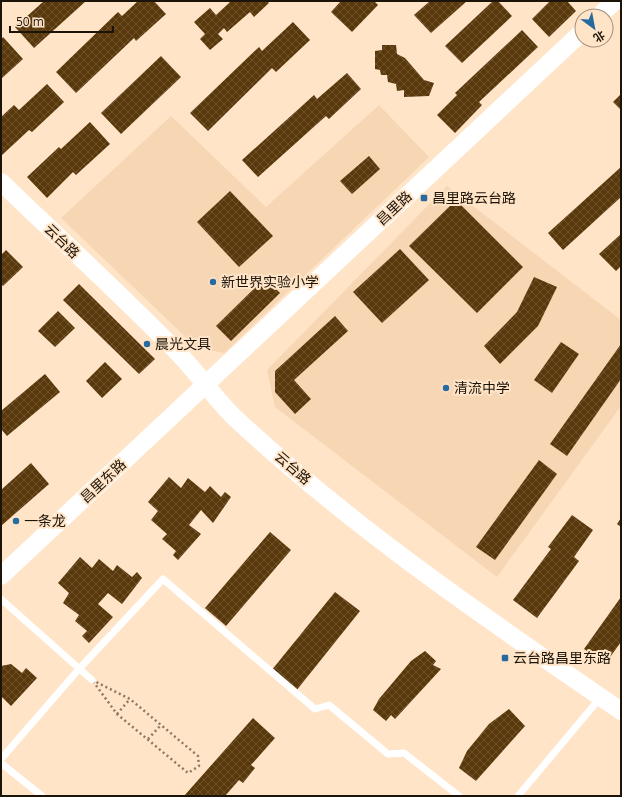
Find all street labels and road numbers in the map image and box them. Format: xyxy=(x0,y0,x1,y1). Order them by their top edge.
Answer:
street label: 昌里路 xyxy=(372,186,415,229)
street label: 云台路 xyxy=(41,219,84,262)
street label: 云台路 xyxy=(271,447,315,489)
street label: 昌里东路 xyxy=(76,455,130,507)

